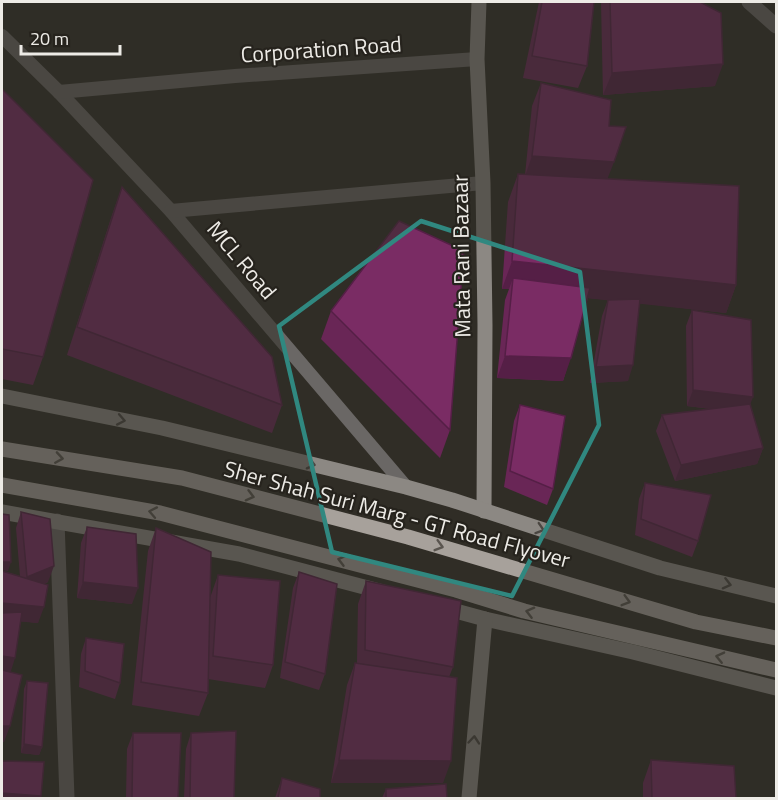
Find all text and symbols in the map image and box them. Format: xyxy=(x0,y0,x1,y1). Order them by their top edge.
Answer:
scale bar xyxy=(21,18,120,56)
text: 20 m xyxy=(30,25,69,52)
street label: Corporation Road xyxy=(239,26,403,72)
street label: Mata Rani Bazaar xyxy=(443,174,479,338)
street label: MCL Road xyxy=(199,213,285,307)
one-way arrow xyxy=(115,413,125,426)
one-way arrow xyxy=(54,451,64,464)
street label: Sher Shah Suri Marg - GT Road Flyover xyxy=(220,451,574,577)
one-way arrow xyxy=(305,456,315,469)
one-way arrow xyxy=(245,488,255,501)
one-way arrow xyxy=(148,506,158,519)
one-way arrow xyxy=(534,522,545,534)
one-way arrow xyxy=(433,539,444,551)
one-way arrow xyxy=(337,555,347,568)
one-way arrow xyxy=(722,577,732,590)
one-way arrow xyxy=(620,594,631,606)
one-way arrow xyxy=(525,607,535,620)
one-way arrow xyxy=(715,652,725,665)
one-way arrow xyxy=(467,736,480,745)

